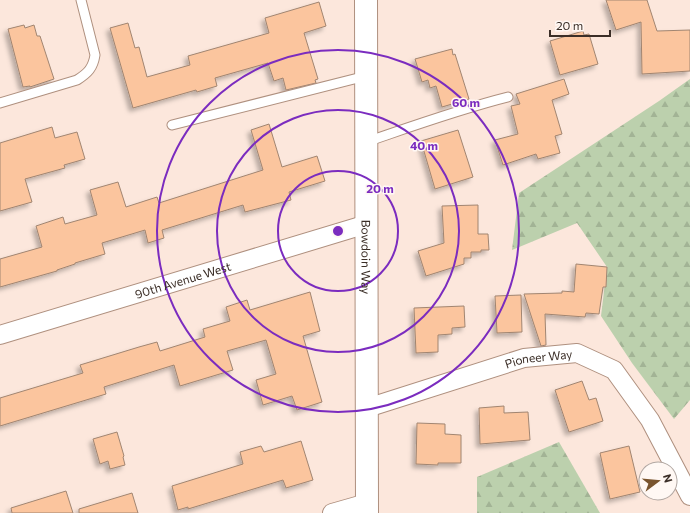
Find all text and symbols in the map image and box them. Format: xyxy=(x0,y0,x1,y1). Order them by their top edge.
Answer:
scale bar xyxy=(550,12,610,38)
text: 20 m xyxy=(556,18,583,32)
text: 60 m xyxy=(452,95,480,109)
text: 40 m xyxy=(410,138,438,152)
text: 20 m xyxy=(366,181,394,195)
street label: Bowdoin Way xyxy=(359,220,374,294)
centre of rings xyxy=(331,224,345,238)
street label: 90th Avenue West xyxy=(133,259,233,301)
street label: Pioneer Way xyxy=(503,346,573,371)
north arrow xyxy=(638,461,678,501)
text: N xyxy=(661,472,675,484)

